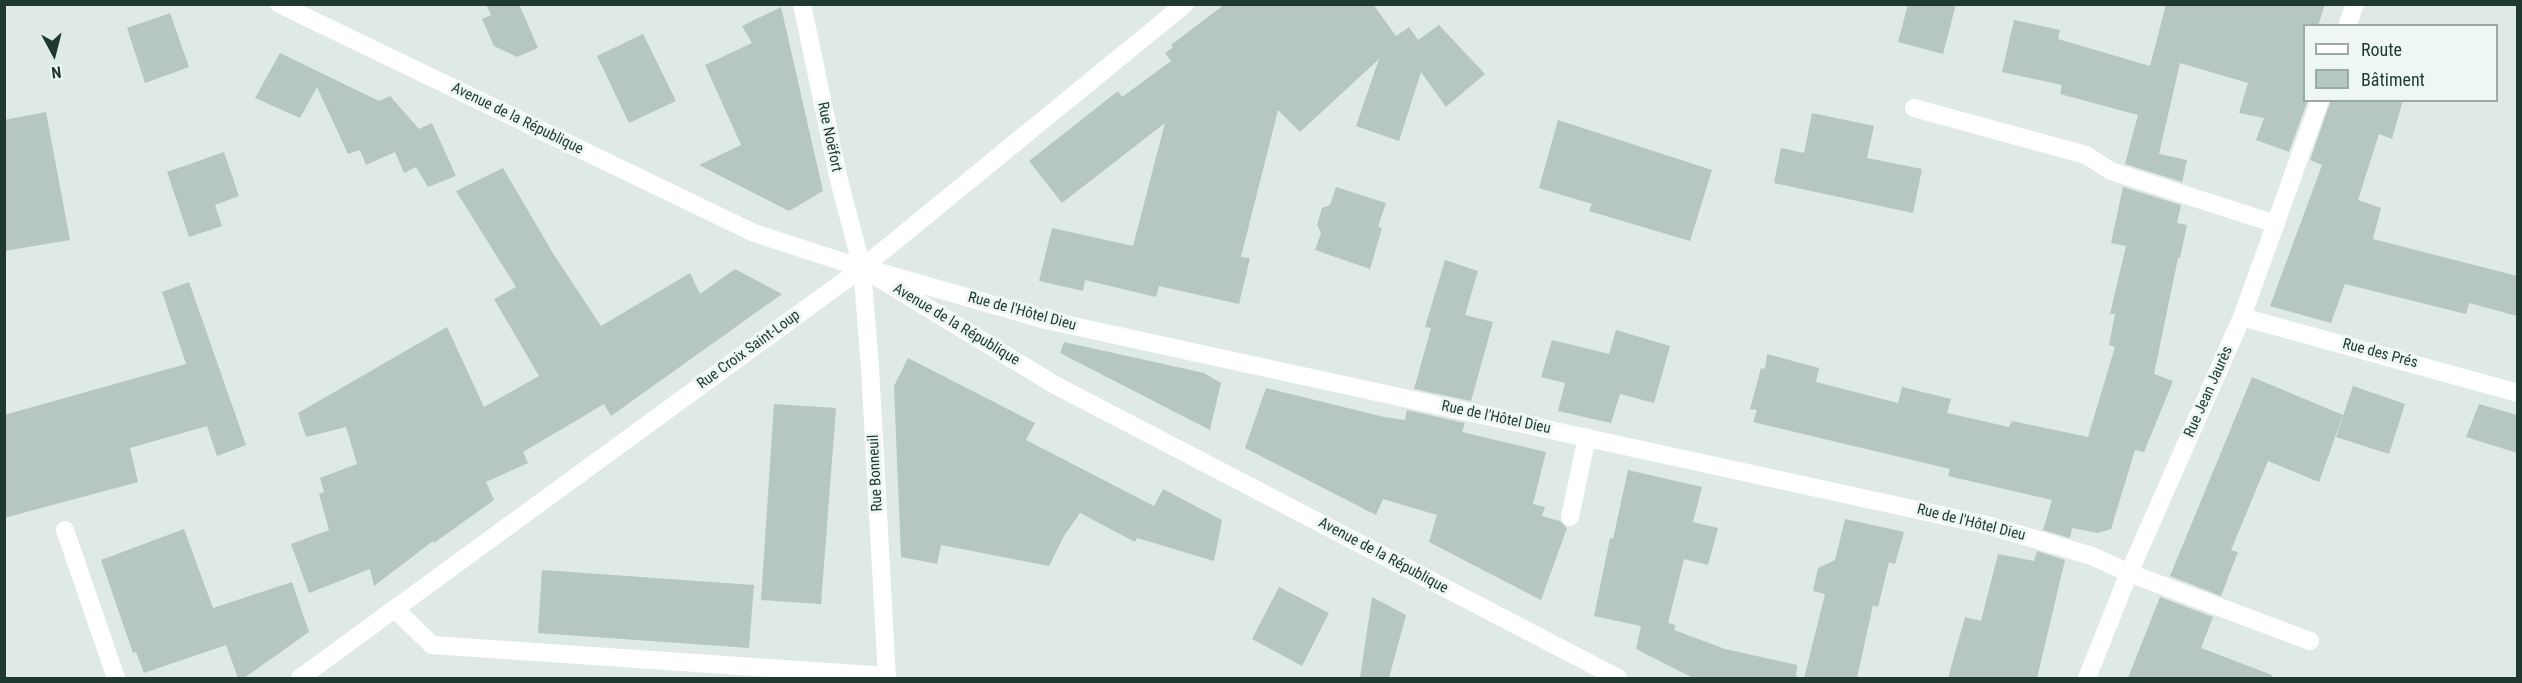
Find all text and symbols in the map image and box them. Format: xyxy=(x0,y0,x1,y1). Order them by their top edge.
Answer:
north arrow xyxy=(24,24,84,84)
legend xyxy=(2303,24,2498,102)
text: Route xyxy=(2361,39,2402,60)
text: N xyxy=(50,62,62,82)
text: Bâtiment xyxy=(2361,69,2425,90)
street label: Avenue de la République xyxy=(448,79,586,159)
street label: Rue Noëfort xyxy=(813,100,845,174)
street label: Avenue de la République xyxy=(890,280,1022,370)
street label: Rue de l'Hôtel Dieu xyxy=(966,289,1078,335)
street label: Rue Croix Saint-Loup xyxy=(694,307,804,393)
street label: Rue des Prés xyxy=(2340,335,2420,373)
street label: Rue Jean Jaurès xyxy=(2181,344,2237,440)
street label: Rue de l'Hôtel Dieu xyxy=(1440,398,1552,438)
street label: Rue Bonneuil xyxy=(865,434,887,512)
street label: Rue de l'Hôtel Dieu xyxy=(1915,501,2027,545)
street label: Avenue de la République xyxy=(1315,514,1451,598)

